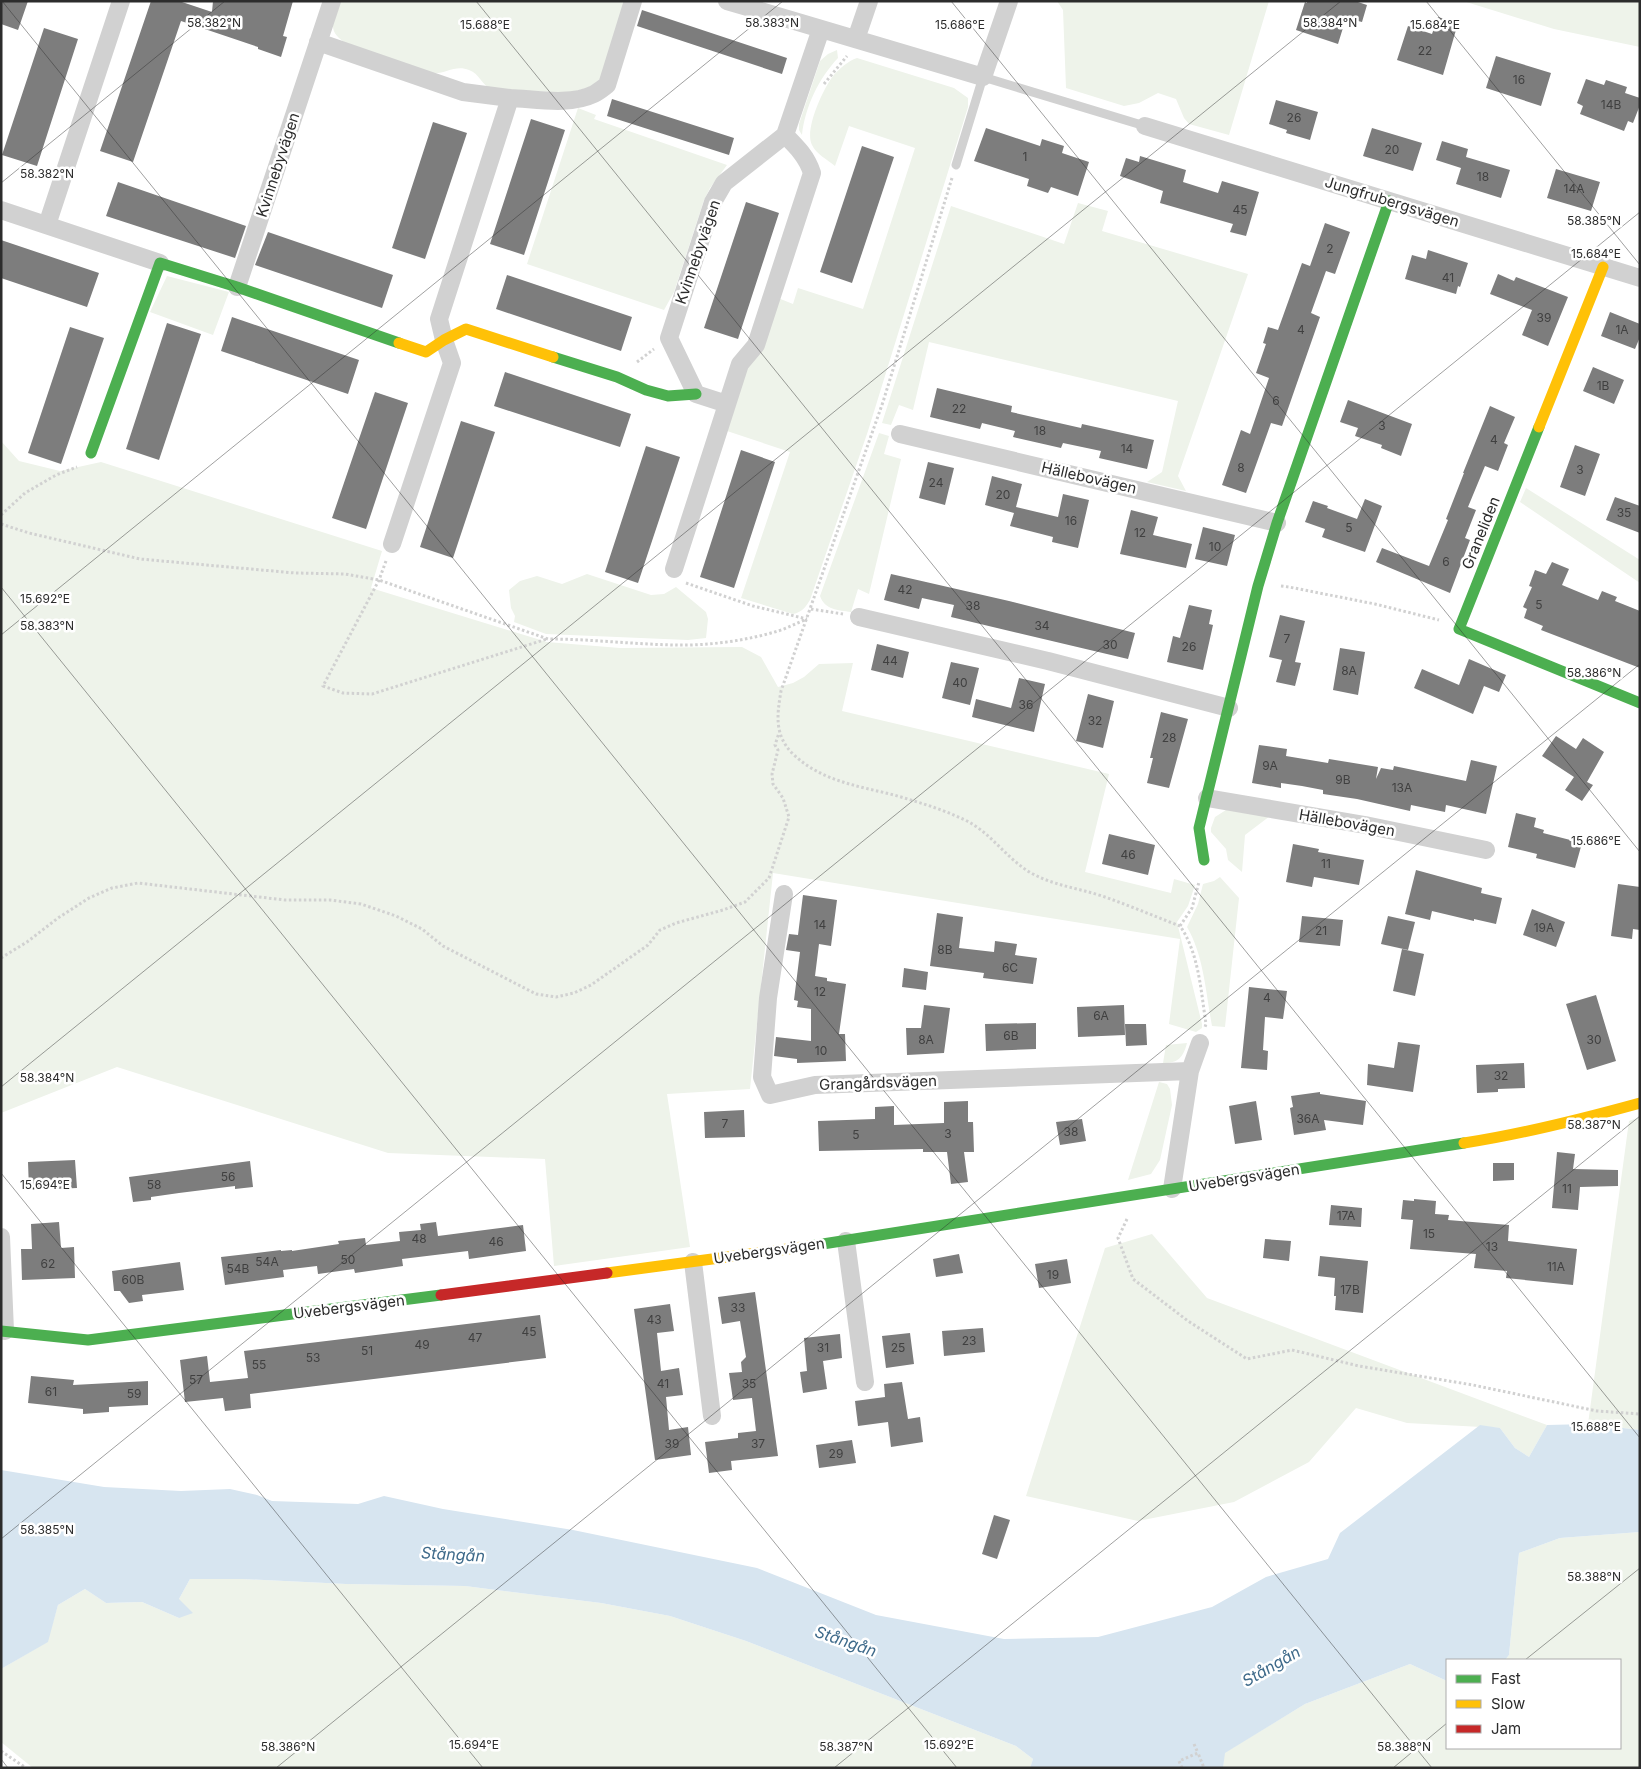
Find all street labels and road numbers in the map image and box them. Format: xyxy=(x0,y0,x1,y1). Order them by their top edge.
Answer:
street label: Kvinnebyvägen xyxy=(252,110,303,220)
street label: Jungfrubergsvägen xyxy=(1323,172,1462,231)
street label: Kvinnebyvägen xyxy=(671,197,724,306)
street label: Hällebovägen xyxy=(1040,457,1139,498)
street label: Graneliden xyxy=(1457,494,1504,572)
street label: Hällebovägen xyxy=(1298,805,1397,840)
street label: Grangårdsvägen xyxy=(819,1071,937,1094)
street label: Uvebergsvägen xyxy=(1187,1159,1301,1196)
street label: Uvebergsvägen xyxy=(712,1233,826,1268)
street label: Uvebergsvägen xyxy=(292,1290,406,1323)

